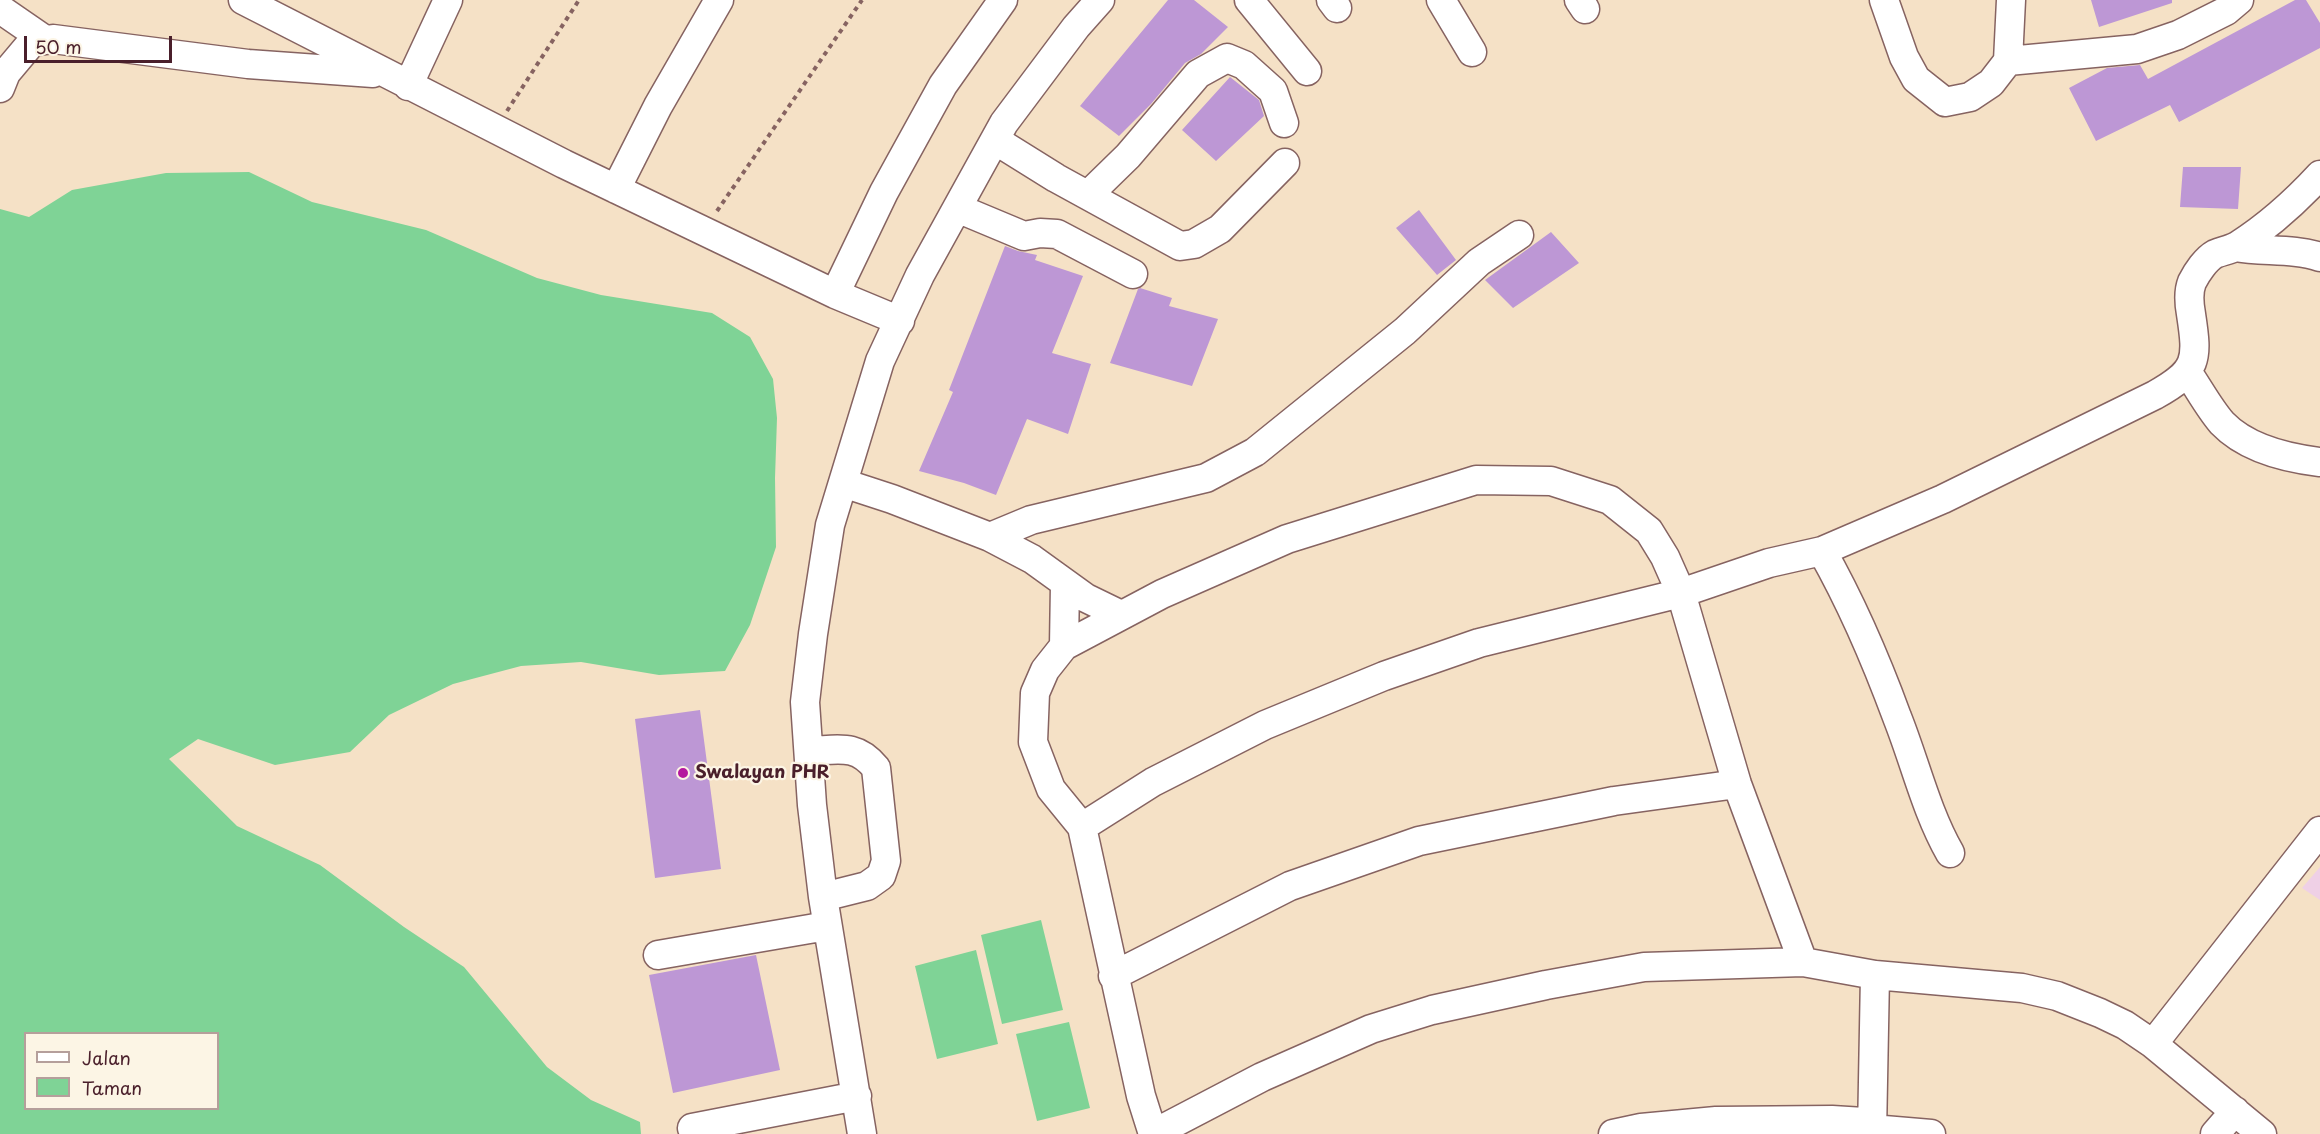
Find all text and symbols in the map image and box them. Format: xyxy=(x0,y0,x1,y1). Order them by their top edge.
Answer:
scale bar xyxy=(27,24,176,62)
text: 50 m xyxy=(35,33,82,60)
place label: Swalayan PHR xyxy=(695,762,829,784)
marker: Swalayan PHR xyxy=(676,766,690,780)
legend xyxy=(24,1032,219,1110)
text: Jalan xyxy=(82,1044,131,1071)
text: Taman xyxy=(82,1074,142,1101)

